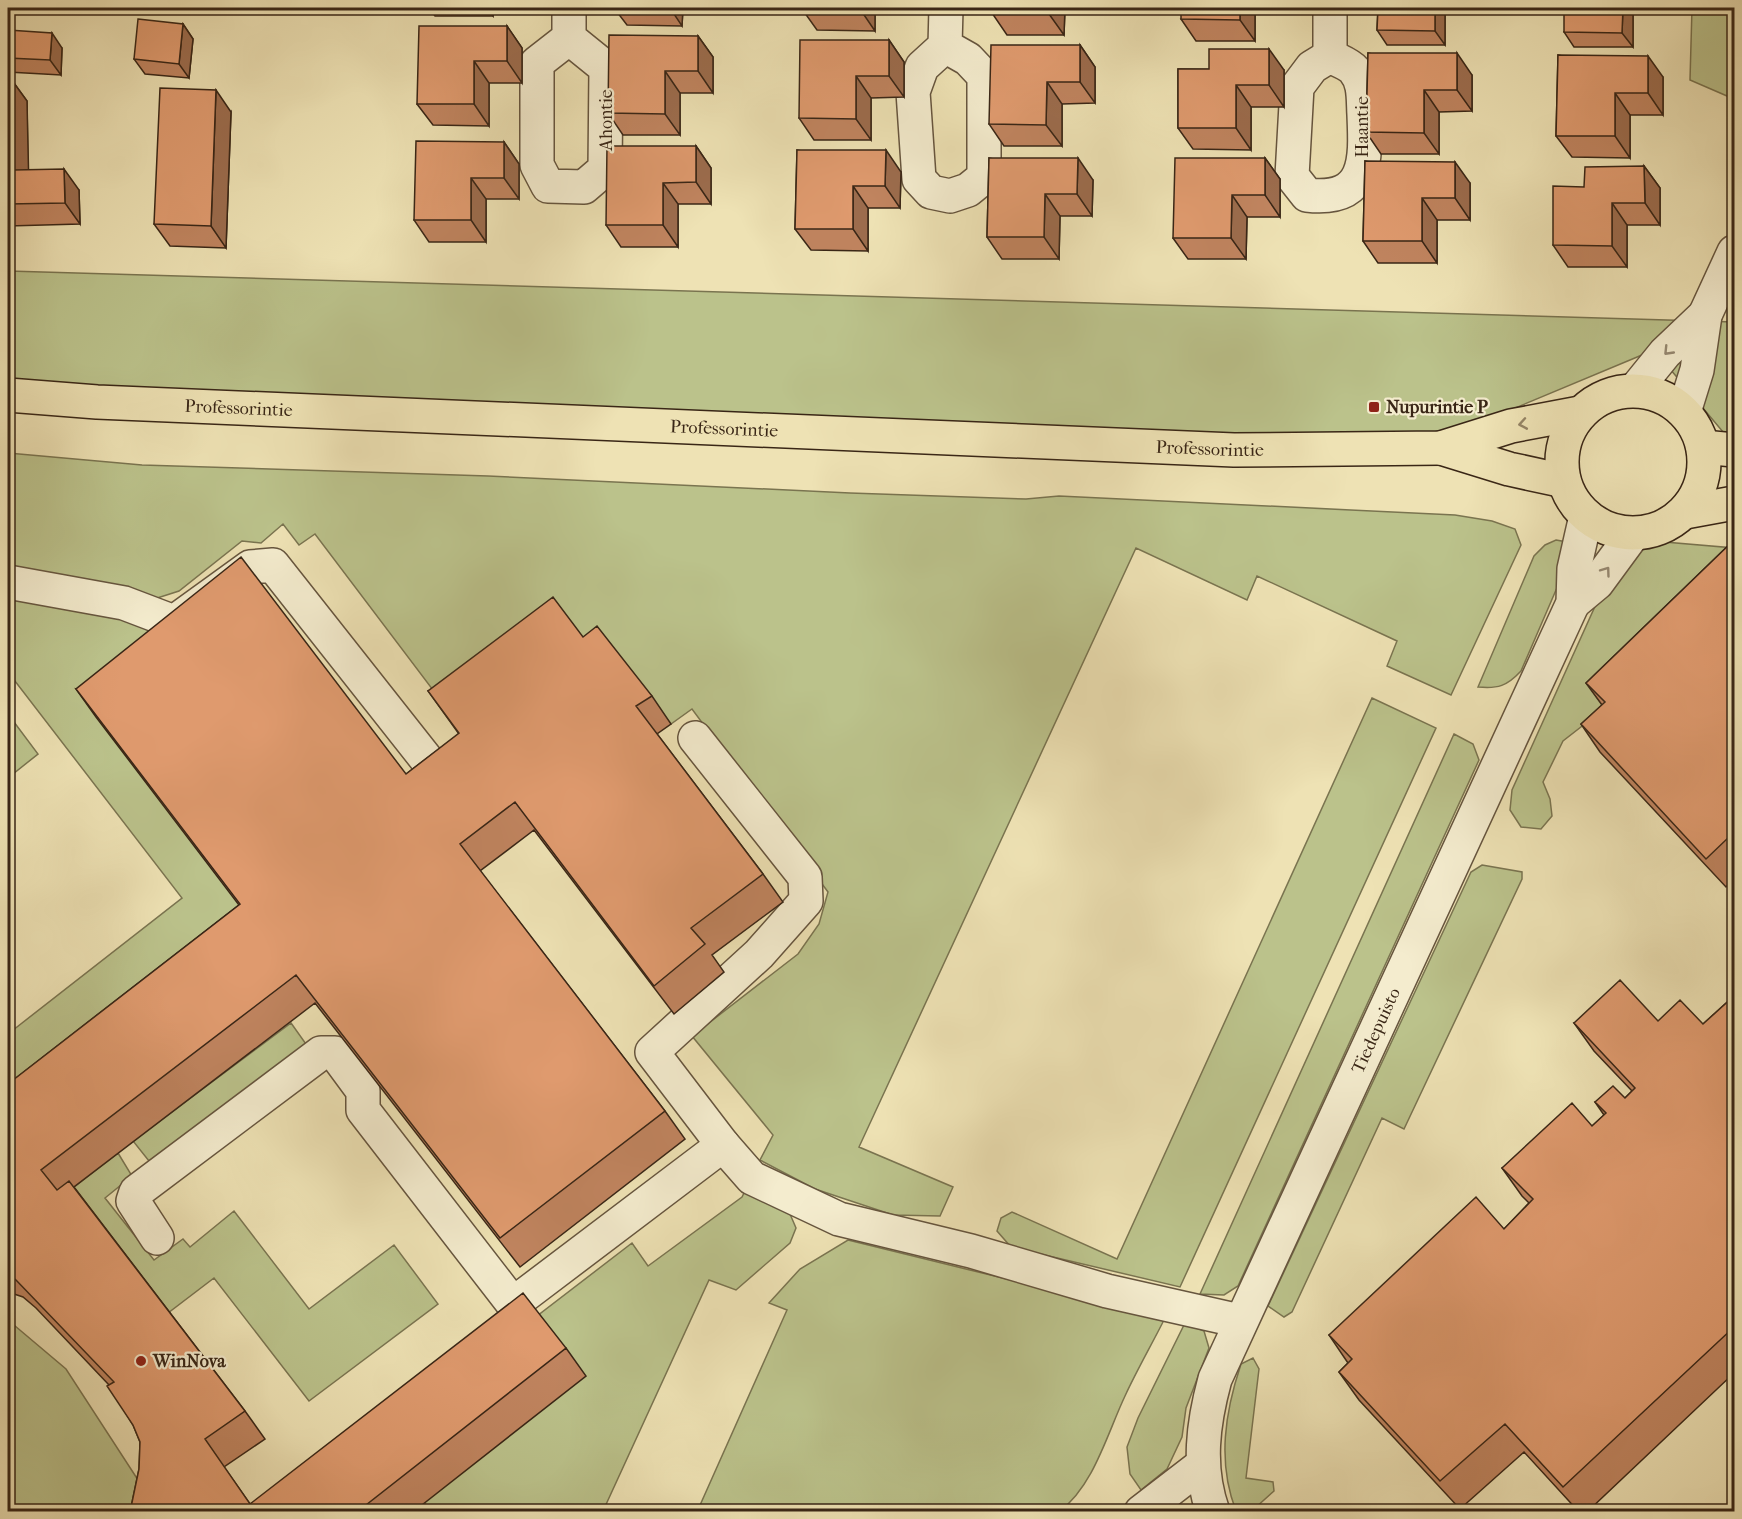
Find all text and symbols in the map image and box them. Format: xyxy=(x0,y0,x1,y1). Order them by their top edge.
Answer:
street label: Ahontie xyxy=(596,89,617,152)
street label: Haantie xyxy=(1352,96,1373,158)
one-way arrow xyxy=(1664,343,1675,354)
street label: Professorintie xyxy=(184,395,293,421)
place label: Nupurintie P xyxy=(1386,397,1488,418)
marker: Nupurintie P xyxy=(1367,400,1381,414)
street label: Professorintie xyxy=(670,416,779,441)
one-way arrow xyxy=(1518,417,1528,430)
street label: Professorintie xyxy=(1155,436,1264,461)
one-way arrow xyxy=(1599,566,1610,577)
street label: Tiedepuisto xyxy=(1347,984,1405,1077)
place label: WinNova xyxy=(152,1351,226,1372)
marker: WinNova xyxy=(134,1354,148,1368)

